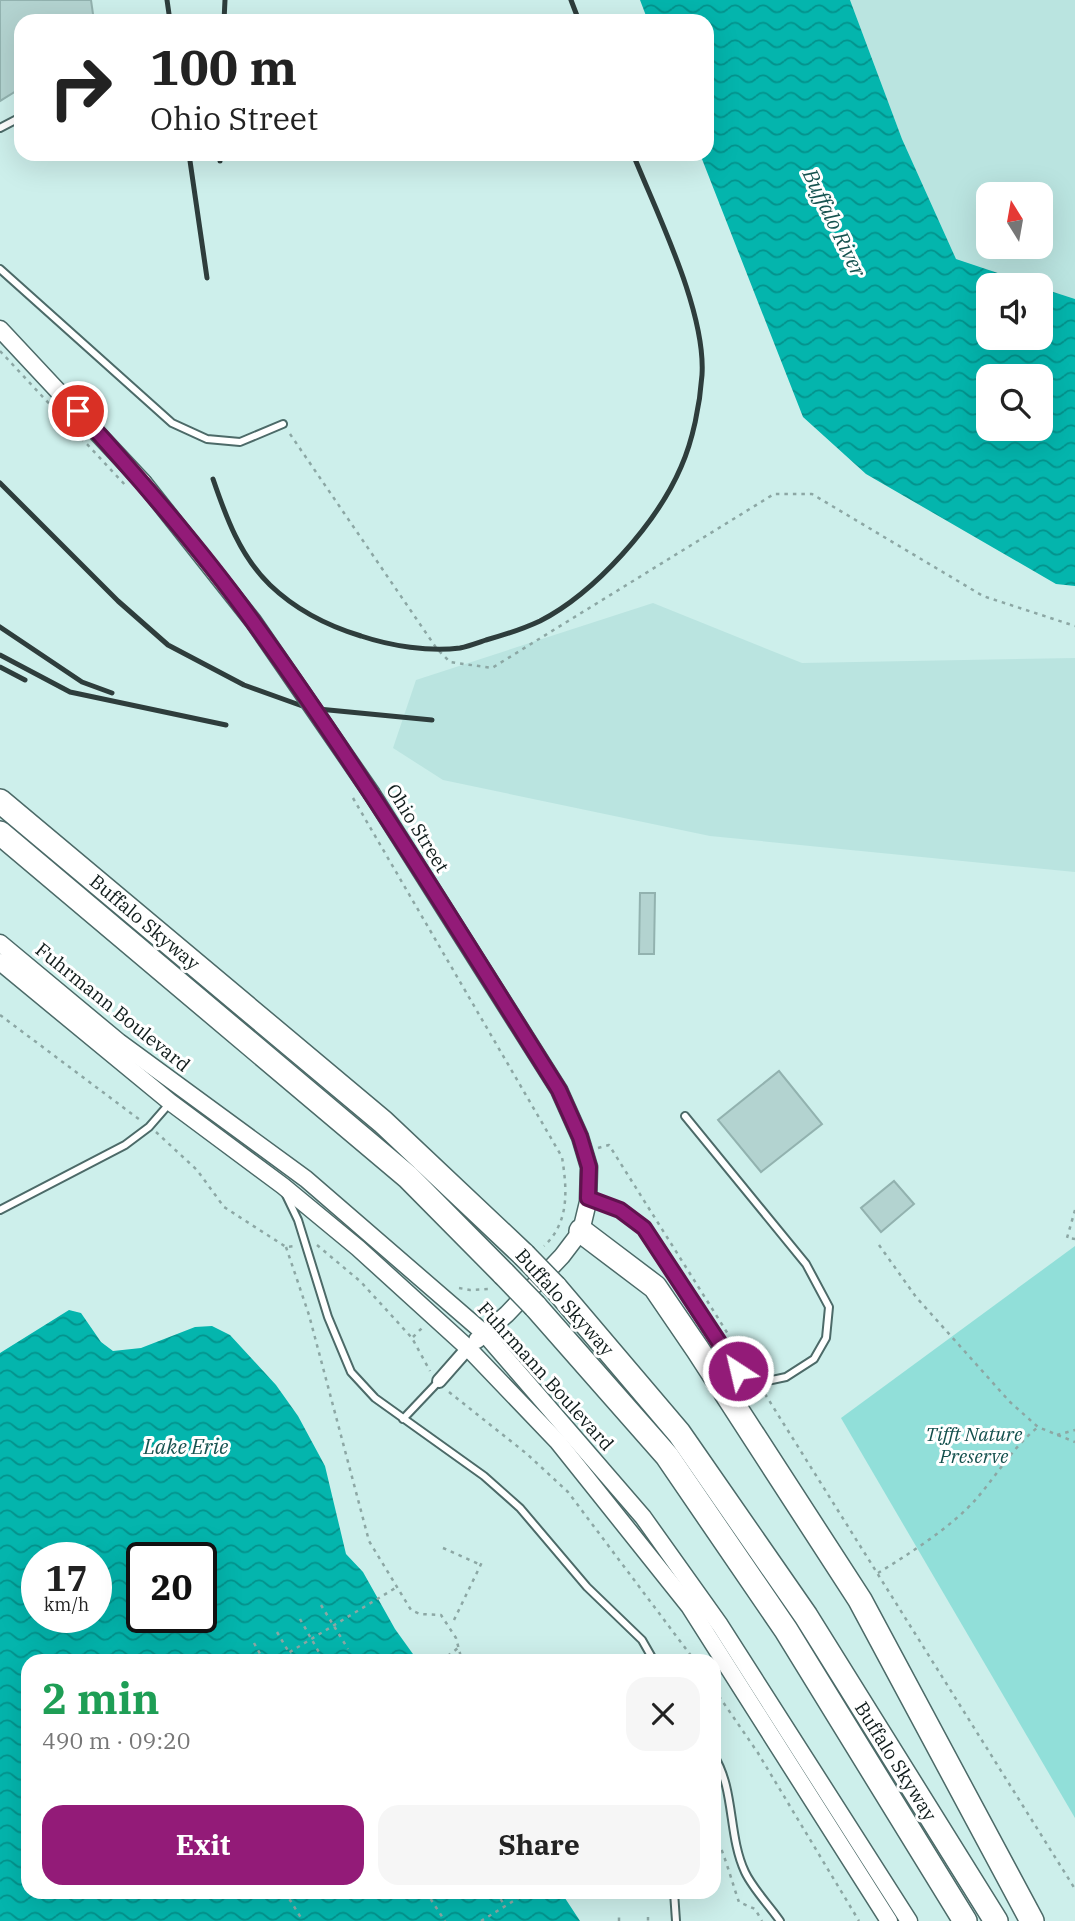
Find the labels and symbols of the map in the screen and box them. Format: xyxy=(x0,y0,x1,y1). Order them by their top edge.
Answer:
water label: Buffalo River xyxy=(796,163,873,282)
north arrow xyxy=(976,182,1054,259)
pin xyxy=(48,381,108,441)
street label: Ohio Street xyxy=(381,779,455,877)
street label: Buffalo Skyway xyxy=(85,869,206,976)
street label: Fuhrmann Boulevard xyxy=(31,937,195,1077)
street label: Buffalo Skyway xyxy=(511,1243,620,1361)
street label: Fuhrmann Boulevard xyxy=(473,1297,619,1455)
position arrow xyxy=(701,1334,775,1408)
park label: Tifft Nature Preserve xyxy=(926,1422,1023,1468)
water label: Lake Erie xyxy=(143,1432,229,1460)
speed limit sign: 20 xyxy=(126,1542,217,1633)
street label: Buffalo Skyway xyxy=(850,1697,943,1826)

